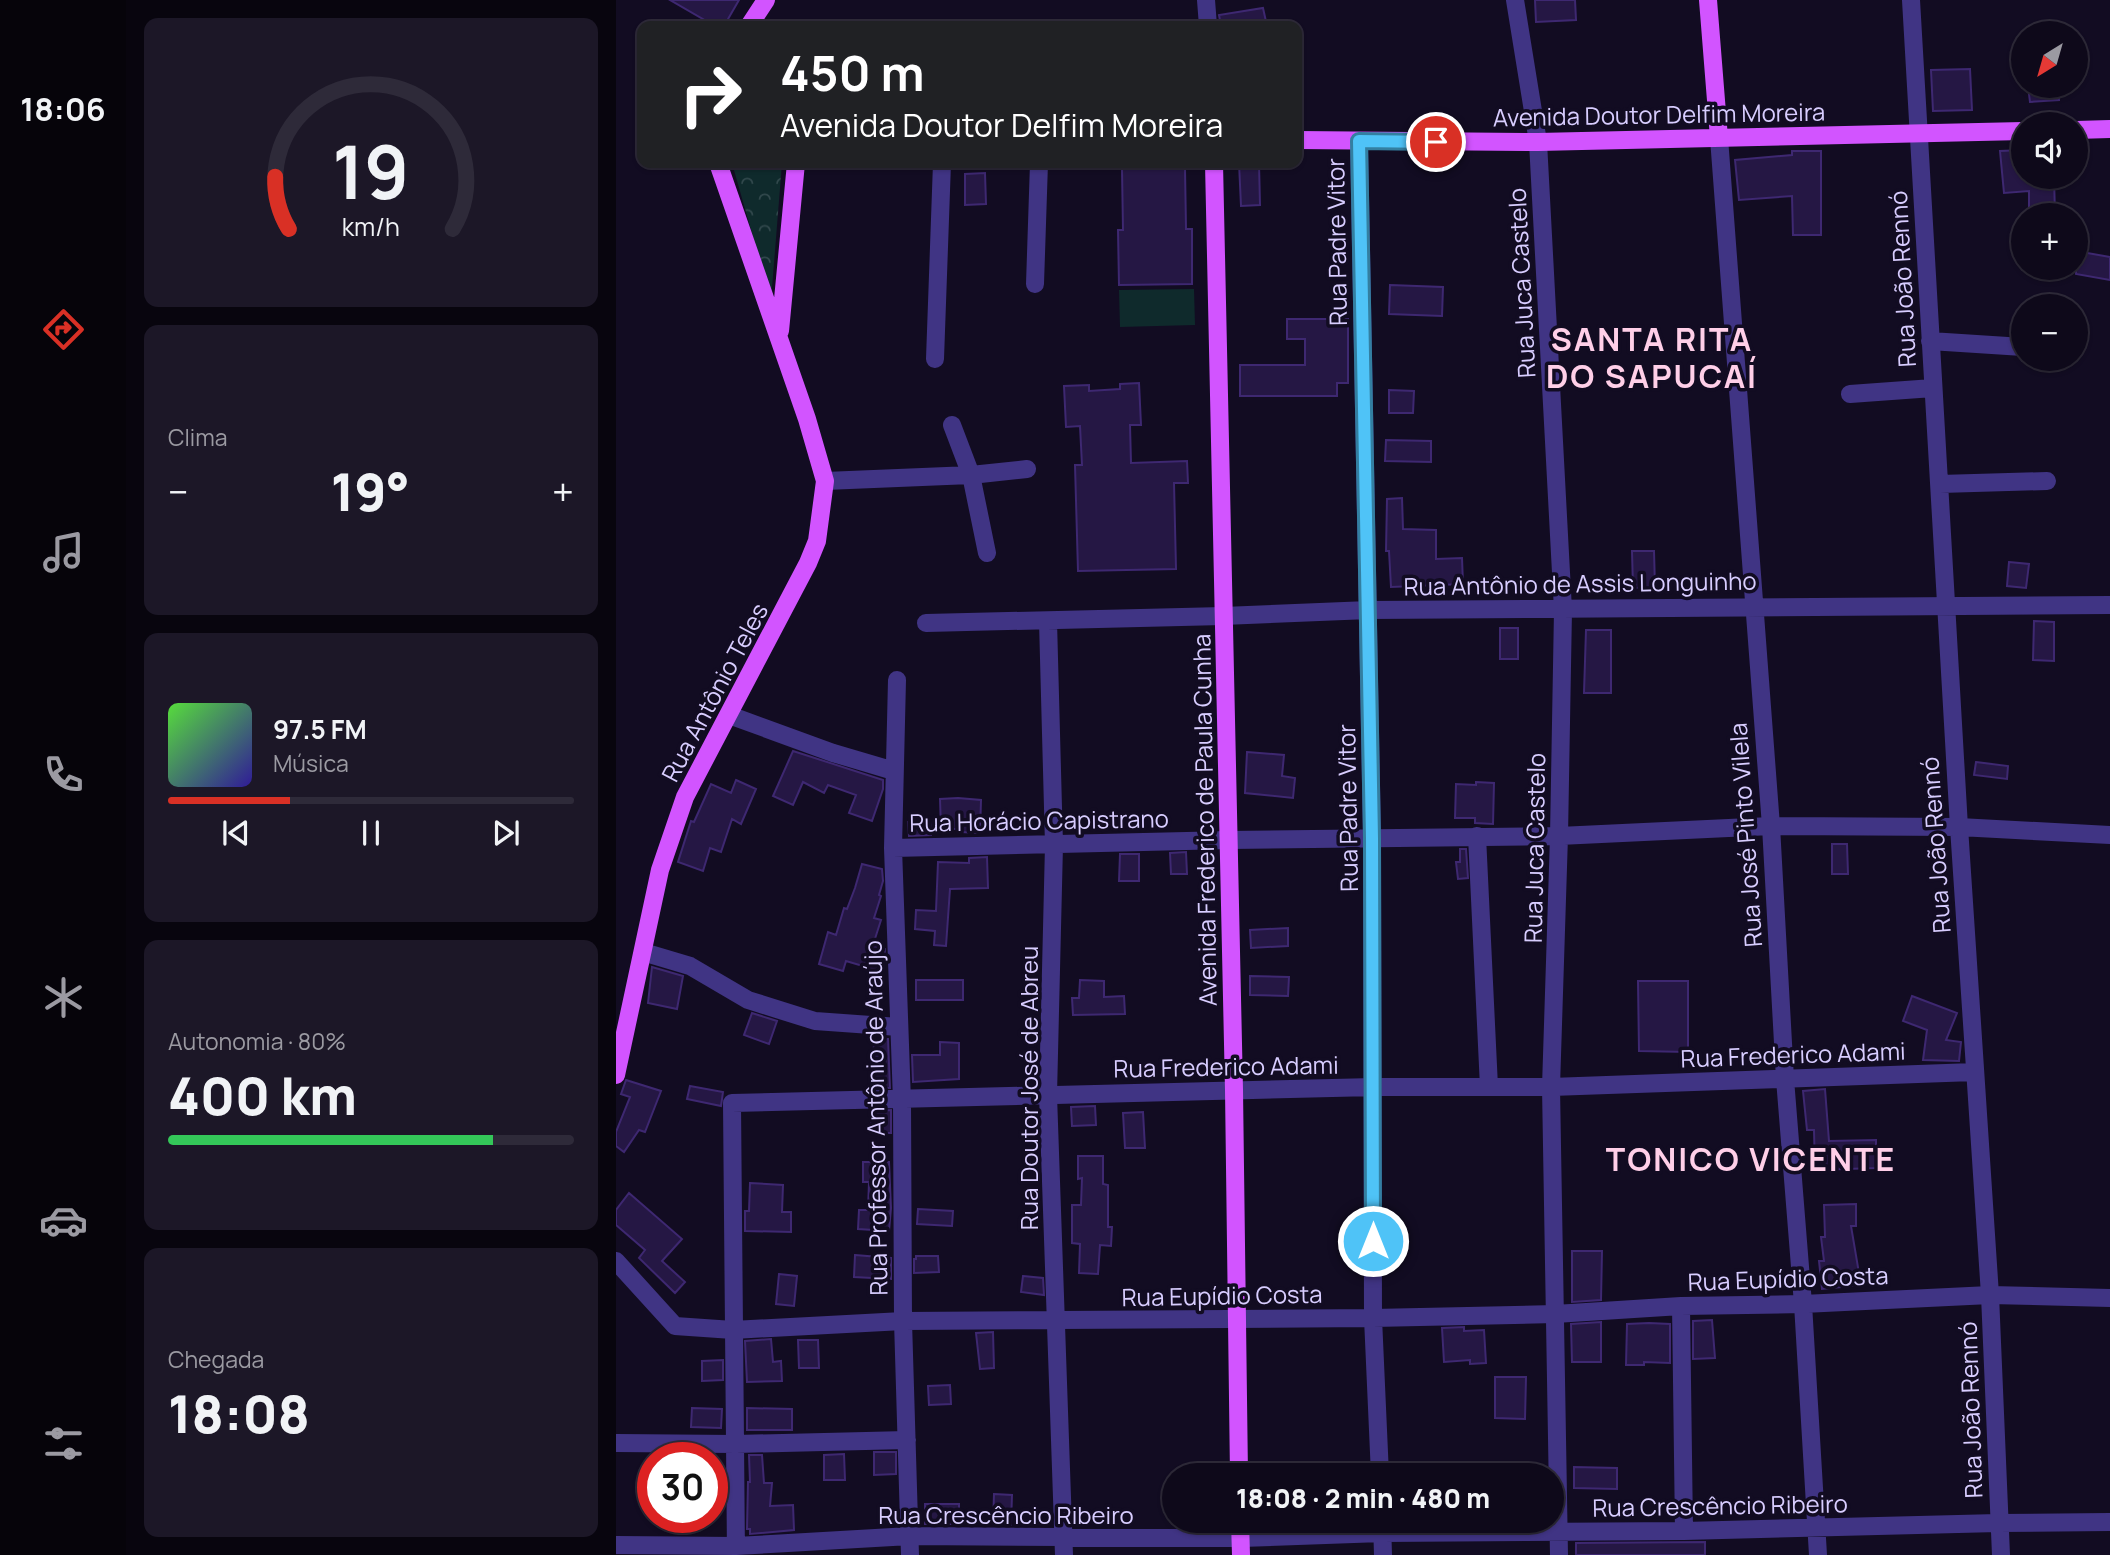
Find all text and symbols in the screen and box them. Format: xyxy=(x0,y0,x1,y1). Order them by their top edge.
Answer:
north arrow xyxy=(2011,21,2088,98)
map controls xyxy=(2011,21,2088,371)
text: 450 m xyxy=(780,39,925,106)
icon: right xyxy=(665,49,756,140)
text: 18:06 xyxy=(20,87,106,131)
street label: Avenida Doutor Delfim Moreira xyxy=(1492,95,1826,133)
text: Avenida Doutor Delfim Moreira xyxy=(780,103,1223,147)
pin xyxy=(1406,112,1466,172)
button: sound xyxy=(2011,112,2088,189)
text: 19 xyxy=(332,121,410,221)
icon: arrive xyxy=(1417,123,1455,161)
street label: Rua Padre Vitor xyxy=(1318,157,1354,326)
street label: Rua Juca Castelo xyxy=(1500,187,1542,379)
street label: Rua João Rennó xyxy=(1881,190,1923,368)
button: + xyxy=(2011,203,2088,280)
text: km/h xyxy=(342,209,400,244)
button: − xyxy=(2011,294,2088,371)
icon: directions xyxy=(39,305,88,354)
district label: SANTA RITA DO SAPUCAÍ xyxy=(1546,317,1758,398)
text: Clima xyxy=(168,421,227,453)
text: 19° xyxy=(331,456,410,527)
text: − xyxy=(168,465,189,517)
text: + xyxy=(552,465,574,517)
icon: music xyxy=(39,528,88,577)
street label: Rua Antônio de Assis Longuinho xyxy=(1403,563,1757,603)
street label: Rua Antônio Teles xyxy=(653,597,775,787)
street label: Avenida Frederico de Paula Cunha xyxy=(1184,634,1224,1006)
text: 97.5 FM xyxy=(273,711,367,747)
street label: Rua José Pinto Vilela xyxy=(1721,722,1769,948)
street label: Rua Padre Vitor xyxy=(1329,723,1365,892)
text: Música xyxy=(273,747,349,779)
icon: phone xyxy=(39,750,88,799)
street label: Rua Juca Castelo xyxy=(1516,753,1552,943)
street label: Rua João Rennó xyxy=(1912,756,1958,934)
street label: Rua Horácio Capistrano xyxy=(909,801,1169,839)
icon: previous xyxy=(217,814,255,852)
icon: pause xyxy=(352,814,390,852)
icon: next xyxy=(487,814,525,852)
street label: Rua Professor Antônio de Araújo xyxy=(855,940,895,1296)
street label: Rua Doutor José de Abreu xyxy=(1012,946,1045,1230)
icon: climate xyxy=(39,973,88,1022)
text: Autonomia · 80% xyxy=(168,1025,346,1057)
street label: Rua Frederico Adami xyxy=(1680,1034,1906,1074)
street label: Rua Frederico Adami xyxy=(1113,1048,1339,1084)
text: 400 km xyxy=(168,1060,357,1131)
district label: TONICO VICENTE xyxy=(1606,1137,1896,1181)
icon: car xyxy=(39,1196,88,1245)
position arrow xyxy=(1336,1204,1410,1278)
street label: Rua Eupídio Costa xyxy=(1687,1258,1889,1298)
street label: Rua Eupídio Costa xyxy=(1121,1277,1323,1313)
street label: Rua João Rennó xyxy=(1950,1321,1990,1499)
text: Chegada xyxy=(168,1343,264,1375)
text: 18:08 xyxy=(168,1378,310,1449)
icon: filters xyxy=(39,1419,88,1468)
speed limit sign: 30 xyxy=(637,1442,728,1533)
text: 18:08 · 2 min · 480 m xyxy=(1236,1480,1490,1516)
street label: Rua Crescêncio Ribeiro xyxy=(1592,1486,1848,1524)
street label: Rua Crescêncio Ribeiro xyxy=(878,1498,1134,1531)

